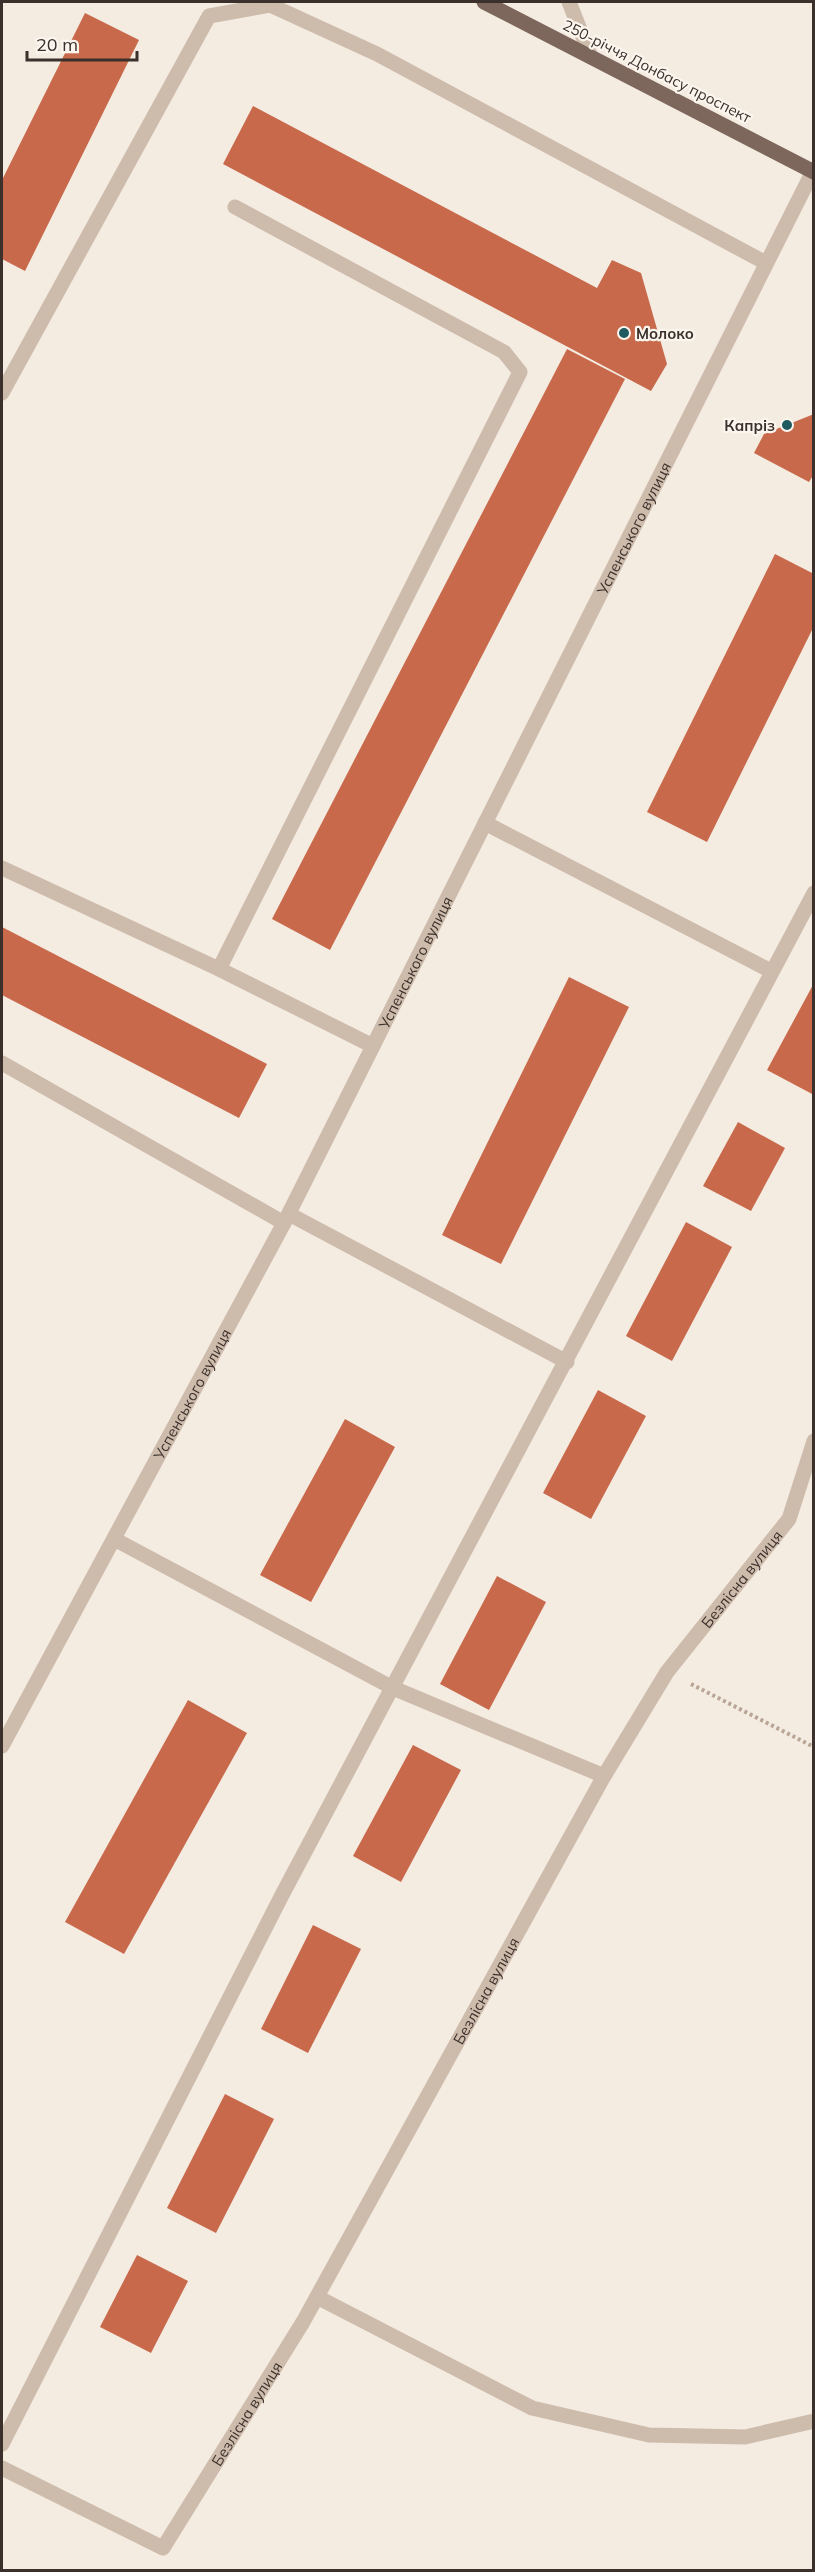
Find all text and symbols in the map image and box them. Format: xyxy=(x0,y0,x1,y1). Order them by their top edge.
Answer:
street label: 250-річчя Донбасу проспект xyxy=(560,15,755,127)
scale bar xyxy=(27,24,136,62)
text: 20 m xyxy=(36,33,78,56)
place label: Молоко xyxy=(636,324,694,343)
marker: Молоко xyxy=(617,326,631,340)
place label: Капріз xyxy=(724,416,775,435)
marker: Капріз xyxy=(780,418,794,432)
street label: Успенського вулиця xyxy=(592,459,675,598)
street label: Успенського вулиця xyxy=(373,893,456,1033)
street label: Успенського вулиця xyxy=(148,1325,235,1464)
street label: Безлісна вулиця xyxy=(697,1526,786,1631)
street label: Безлісна вулиця xyxy=(449,1934,523,2048)
street label: Безлісна вулиця xyxy=(207,2358,286,2469)

